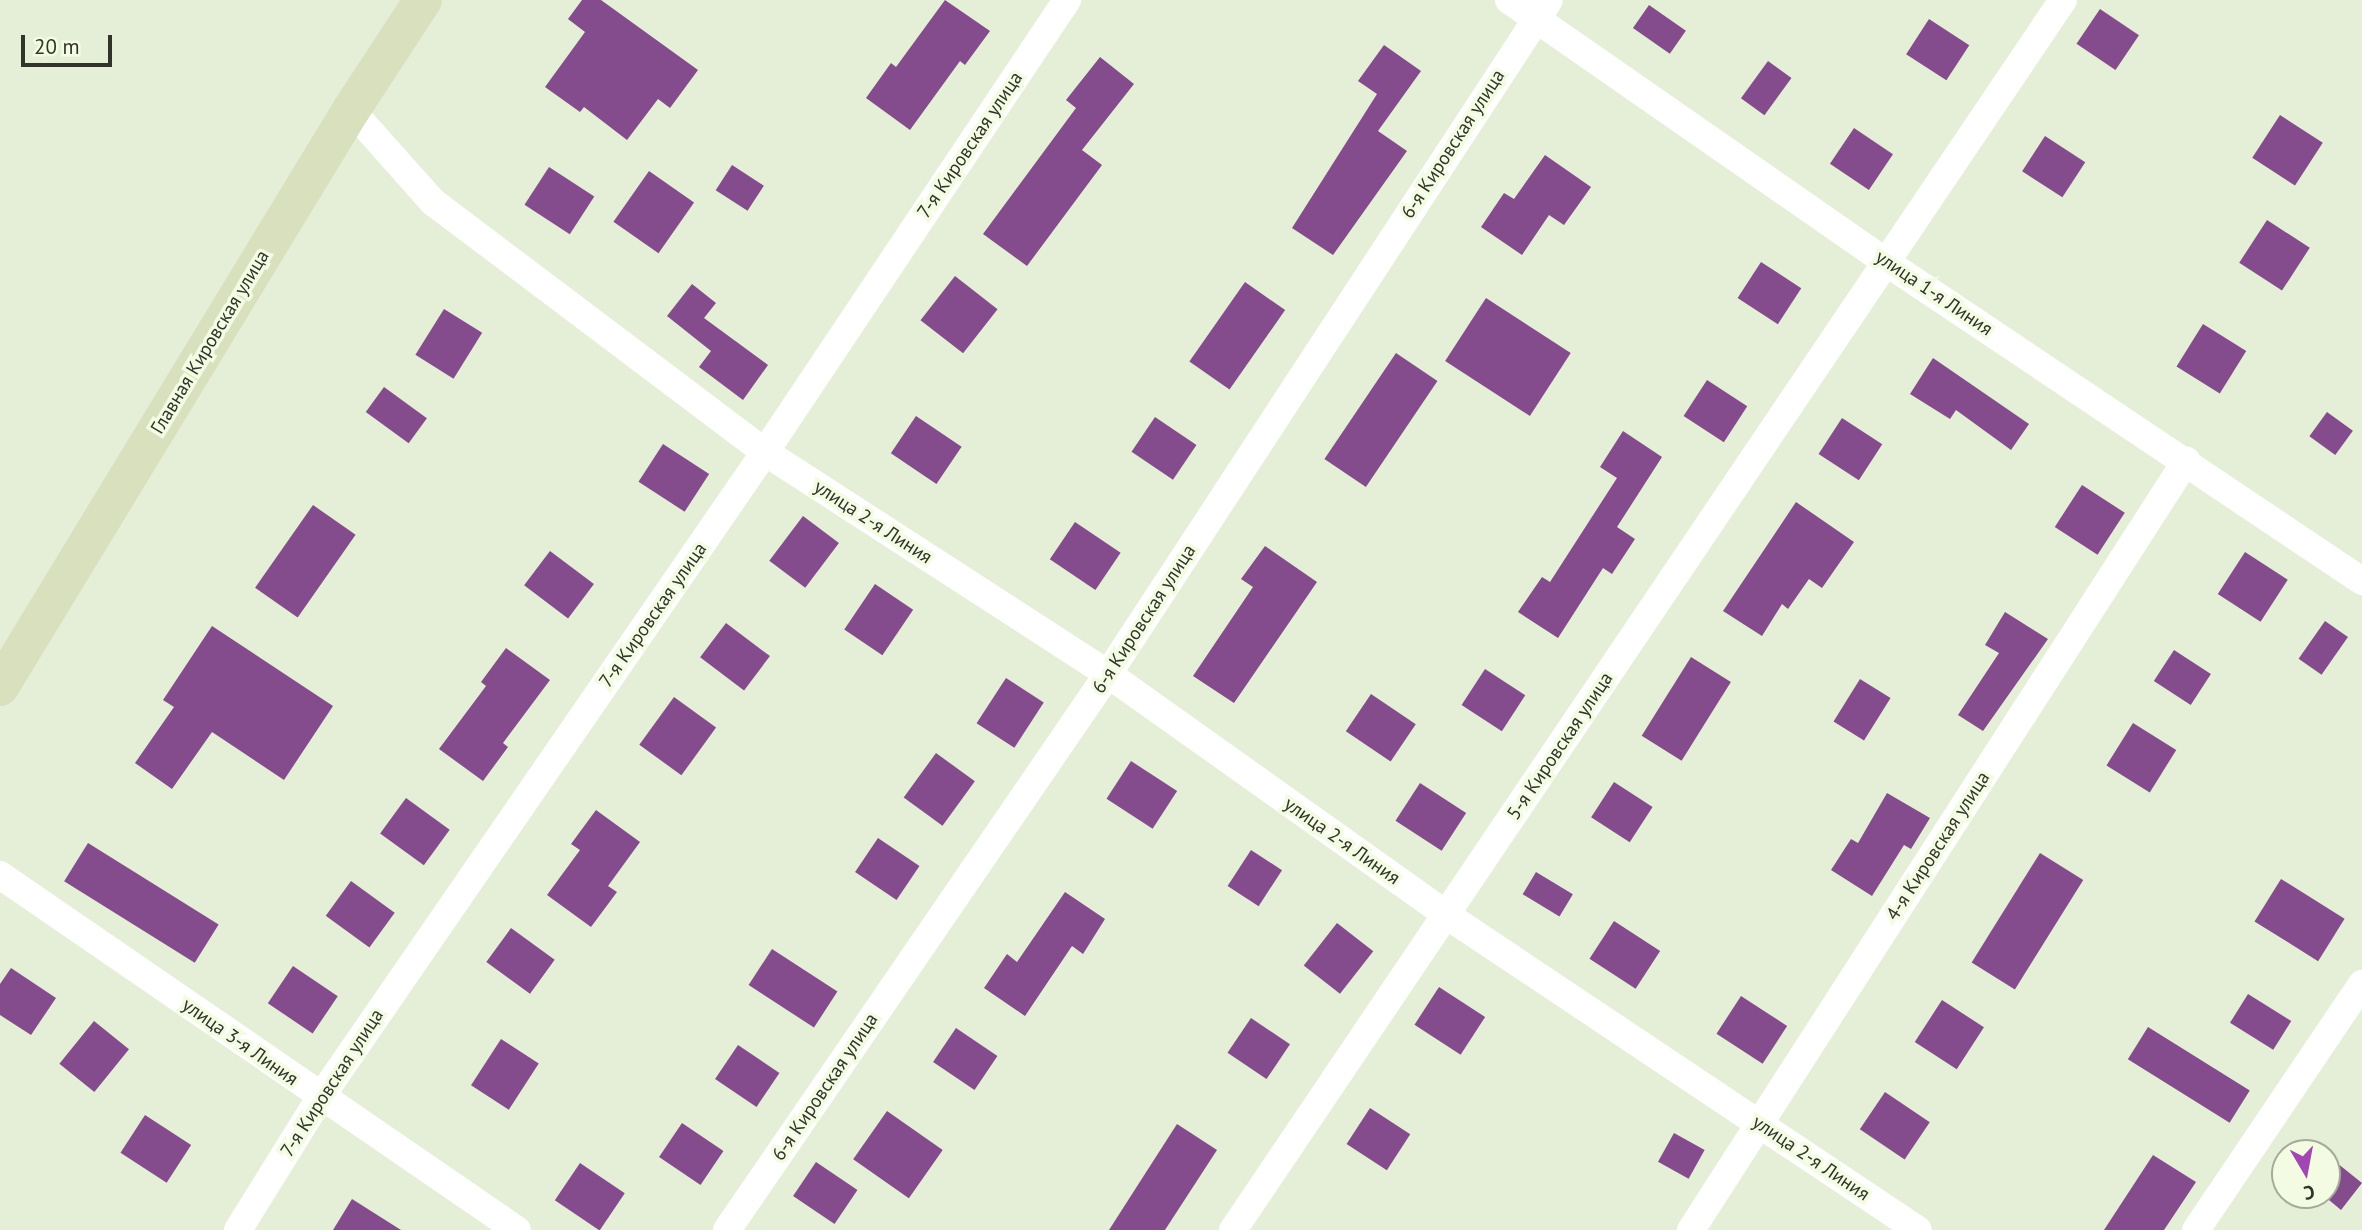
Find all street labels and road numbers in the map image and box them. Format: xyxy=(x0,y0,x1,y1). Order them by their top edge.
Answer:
street label: 6-я Кировская улица xyxy=(1396,65,1510,223)
street label: 7-я Кировская улица xyxy=(913,68,1027,222)
street label: улица 1-я Линия xyxy=(1871,245,1997,341)
street label: Главная Кировская улица xyxy=(146,246,274,438)
street label: улица 2-я Линия xyxy=(810,475,936,569)
street label: 7-я Кировская улица xyxy=(594,538,712,692)
street label: 6-я Кировская улица xyxy=(1087,540,1201,698)
street label: 5-я Кировская улица xyxy=(1502,668,1618,824)
street label: 4-я Кировская улица xyxy=(1881,767,1995,925)
street label: улица 2-я Линия xyxy=(1280,792,1404,890)
street label: улица 3-я Линия xyxy=(178,993,302,1091)
street label: 7-я Кировская улица xyxy=(276,1005,388,1161)
street label: 6-я Кировская улица xyxy=(767,1009,883,1165)
street label: улица 2-я Линия xyxy=(1748,1110,1874,1206)

